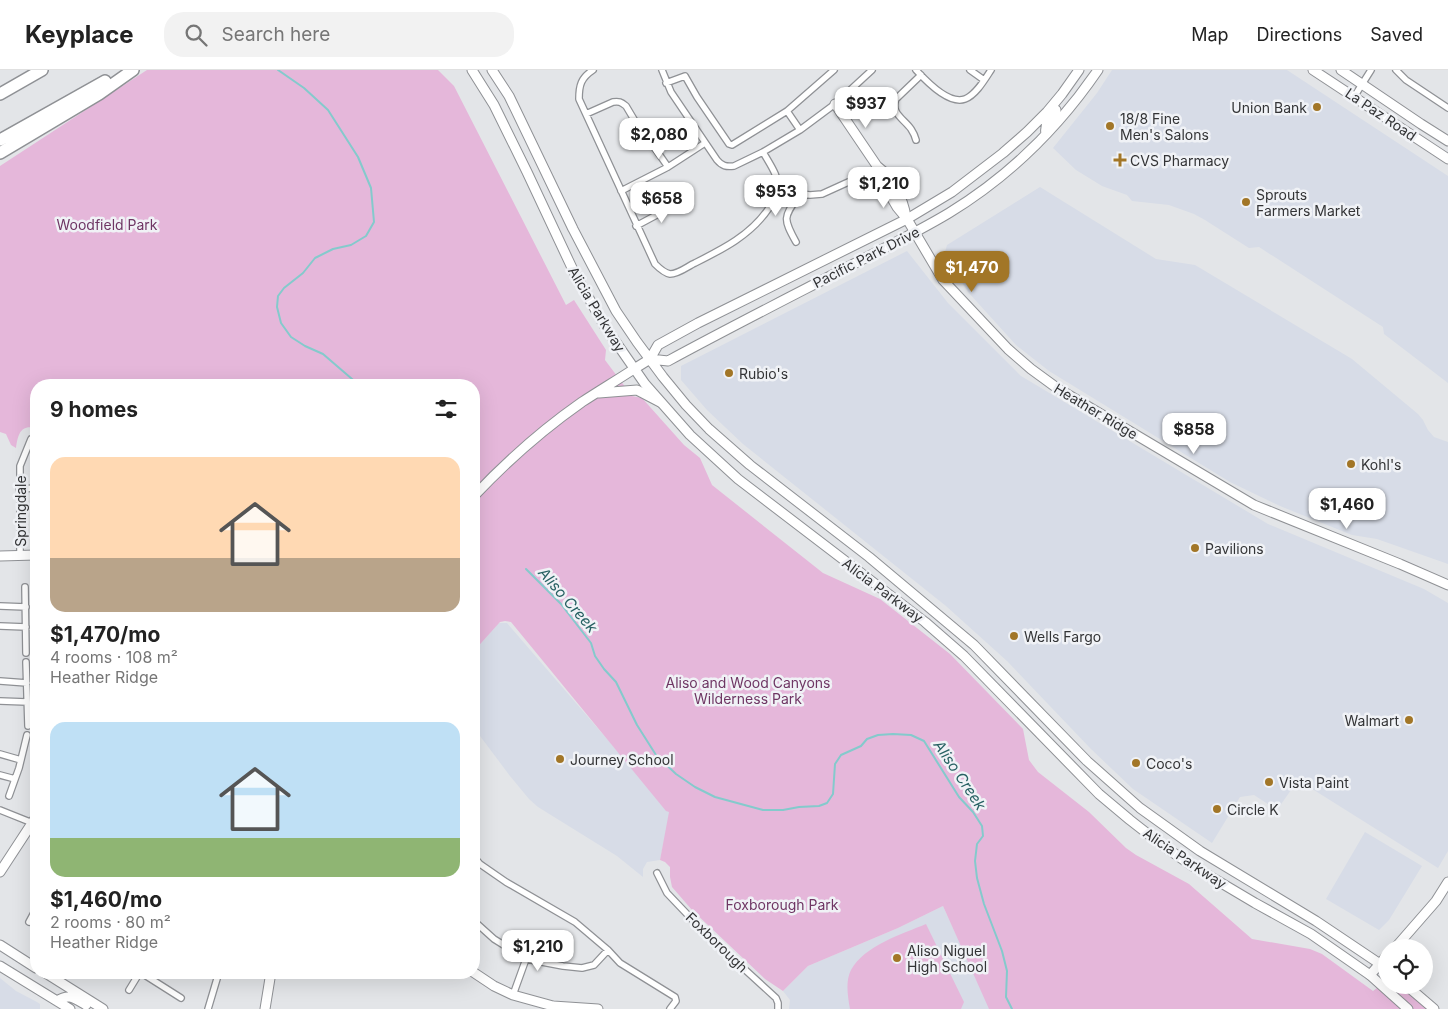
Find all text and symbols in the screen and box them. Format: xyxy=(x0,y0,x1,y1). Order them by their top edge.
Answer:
search box xyxy=(164,12,514,57)
text: Keyplace xyxy=(25,20,134,49)
icon: search xyxy=(182,21,210,49)
text: Search here xyxy=(222,23,330,46)
text: Map xyxy=(1191,24,1229,45)
text: Directions xyxy=(1257,24,1342,45)
text: Saved xyxy=(1370,24,1423,45)
street label: La Paz Road xyxy=(1342,84,1420,144)
pin: $937 xyxy=(836,87,896,129)
text: $937 xyxy=(846,93,886,113)
place label: Union Bank xyxy=(1231,99,1307,116)
marker: Union Bank xyxy=(1311,101,1323,113)
place label: 18/8 Fine Men's Salons xyxy=(1120,110,1209,143)
pin: $2,080 xyxy=(618,118,700,160)
marker: 18/8 Fine Men's Salons xyxy=(1104,120,1116,132)
text: $2,080 xyxy=(630,124,688,144)
place label: CVS Pharmacy xyxy=(1130,152,1229,169)
marker: CVS Pharmacy xyxy=(1114,154,1126,166)
pin: $1,210 xyxy=(843,166,925,209)
text: $1,210 xyxy=(859,173,909,193)
pin: $953 xyxy=(746,174,806,217)
text: $953 xyxy=(755,181,797,201)
pin: $658 xyxy=(632,182,692,224)
place label: Sprouts Farmers Market xyxy=(1256,186,1361,219)
text: $658 xyxy=(641,188,683,208)
marker: Sprouts Farmers Market xyxy=(1240,196,1252,208)
park label: Woodfield Park xyxy=(56,216,158,233)
street label: Pacific Park Drive xyxy=(810,223,922,291)
pin: $1,470 xyxy=(931,250,1013,293)
text: $1,470 xyxy=(945,257,999,277)
street label: Alicia Parkway xyxy=(565,263,629,355)
place label: Rubio's xyxy=(739,365,788,382)
marker: Rubio's xyxy=(723,367,735,379)
street label: Heather Ridge xyxy=(1051,379,1141,443)
icon: filters xyxy=(432,395,460,423)
text: 9 homes xyxy=(50,397,138,422)
pin: $858 xyxy=(1164,412,1224,455)
text: $858 xyxy=(1173,419,1215,439)
place label: Kohl's xyxy=(1361,456,1402,473)
marker: Kohl's xyxy=(1345,458,1357,470)
street label: Springdale xyxy=(12,475,29,547)
pin: $1,460 xyxy=(1306,488,1388,530)
icon: home xyxy=(210,489,300,579)
text: $1,460 xyxy=(1320,494,1374,514)
place label: Pavilions xyxy=(1205,540,1264,557)
marker: Pavilions xyxy=(1189,542,1201,554)
street label: Alicia Parkway xyxy=(839,554,927,626)
water label: Aliso Creek xyxy=(534,563,602,637)
text: $1,470/mo xyxy=(50,622,160,647)
place label: Wells Fargo xyxy=(1024,628,1101,645)
marker: Wells Fargo xyxy=(1008,630,1020,642)
text: 4 rooms · 108 m² xyxy=(50,647,178,667)
text: Heather Ridge xyxy=(50,667,158,687)
park label: Aliso and Wood Canyons Wilderness Park xyxy=(666,674,831,707)
place label: Walmart xyxy=(1344,712,1399,729)
marker: Walmart xyxy=(1403,714,1415,726)
water label: Aliso Creek xyxy=(929,735,991,814)
place label: Journey School xyxy=(570,751,674,768)
marker: Journey School xyxy=(554,753,566,765)
icon: home xyxy=(210,754,300,844)
place label: Coco's xyxy=(1146,755,1192,772)
marker: Coco's xyxy=(1130,757,1142,769)
place label: Vista Paint xyxy=(1279,774,1349,791)
marker: Vista Paint xyxy=(1263,776,1275,788)
place label: Circle K xyxy=(1227,801,1279,818)
marker: Circle K xyxy=(1211,803,1223,815)
street label: Alicia Parkway xyxy=(1140,824,1230,892)
text: $1,460/mo xyxy=(50,887,162,912)
park label: Foxborough Park xyxy=(726,896,839,913)
street label: Foxborough xyxy=(683,908,751,976)
text: 2 rooms · 80 m² xyxy=(50,912,171,932)
pin: $1,210 xyxy=(497,930,579,972)
text: Heather Ridge xyxy=(50,932,158,952)
text: $1,210 xyxy=(513,936,563,956)
map controls xyxy=(1378,939,1433,994)
button: locate xyxy=(1378,939,1433,994)
place label: Aliso Niguel High School xyxy=(907,942,987,975)
marker: Aliso Niguel High School xyxy=(891,952,903,964)

